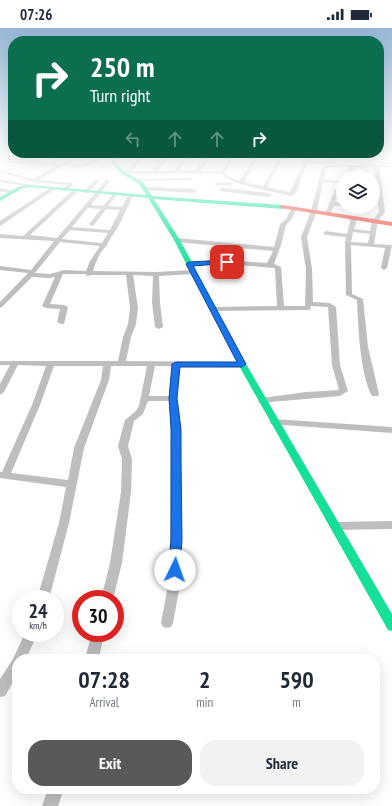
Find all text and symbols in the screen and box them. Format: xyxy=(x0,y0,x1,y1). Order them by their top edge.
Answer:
text: 07:26 xyxy=(20,5,52,24)
text: 250 m xyxy=(90,48,154,85)
icon: right xyxy=(24,52,76,104)
text: Turn right xyxy=(90,84,150,107)
icon: left xyxy=(122,128,144,150)
icon: ahead xyxy=(164,128,186,150)
icon: ahead xyxy=(206,128,228,150)
icon: right xyxy=(248,128,270,150)
map controls xyxy=(336,170,380,214)
button: layers xyxy=(336,170,380,214)
pin xyxy=(210,245,244,279)
icon: arrive xyxy=(216,251,238,273)
position arrow xyxy=(154,549,196,591)
speed limit sign: 30 xyxy=(72,590,124,642)
text: 24 xyxy=(28,598,48,624)
text: km/h xyxy=(29,619,47,632)
text: 07:28 xyxy=(78,664,130,695)
text: 2 xyxy=(199,664,210,695)
text: 590 xyxy=(279,664,314,695)
text: Arrival xyxy=(89,694,119,711)
text: min xyxy=(196,694,213,711)
text: m xyxy=(292,694,301,711)
button: Exit xyxy=(28,740,192,786)
button: Share xyxy=(200,740,364,786)

